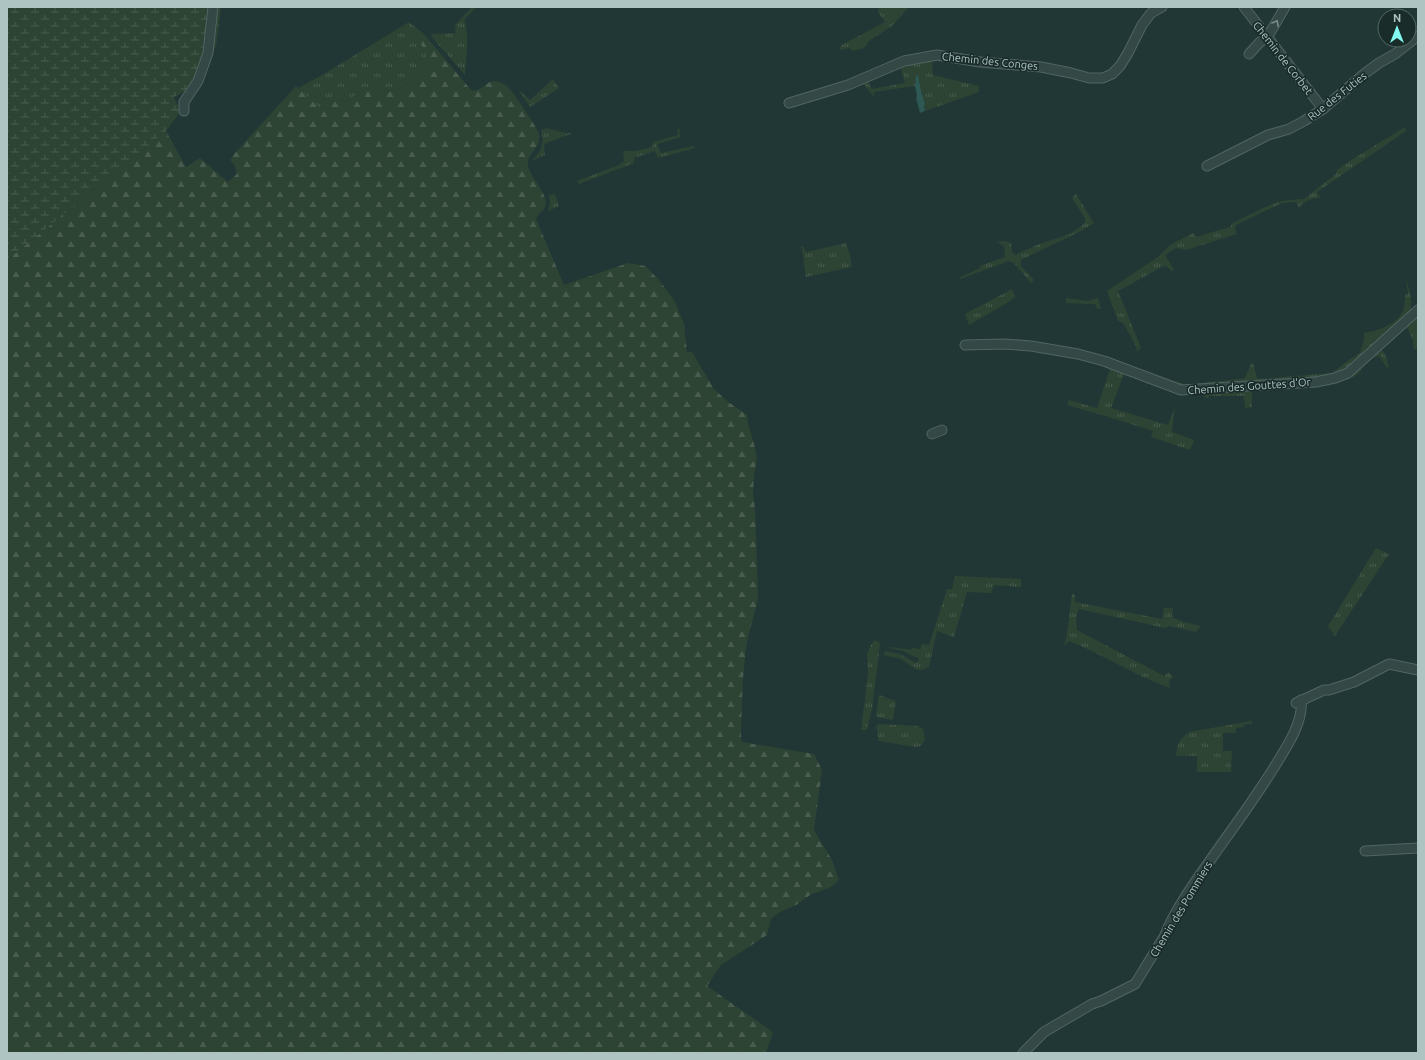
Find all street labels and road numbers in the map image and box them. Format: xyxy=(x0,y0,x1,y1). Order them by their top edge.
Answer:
street label: Chemin de Corbet xyxy=(1251,19,1316,97)
street label: Chemin des Conges xyxy=(941,50,1039,72)
street label: Rue des Futies xyxy=(1305,69,1369,123)
street label: Chemin des Gouttes d'Or xyxy=(1187,376,1312,396)
street label: Chemin des Pommiers xyxy=(1148,859,1214,959)

